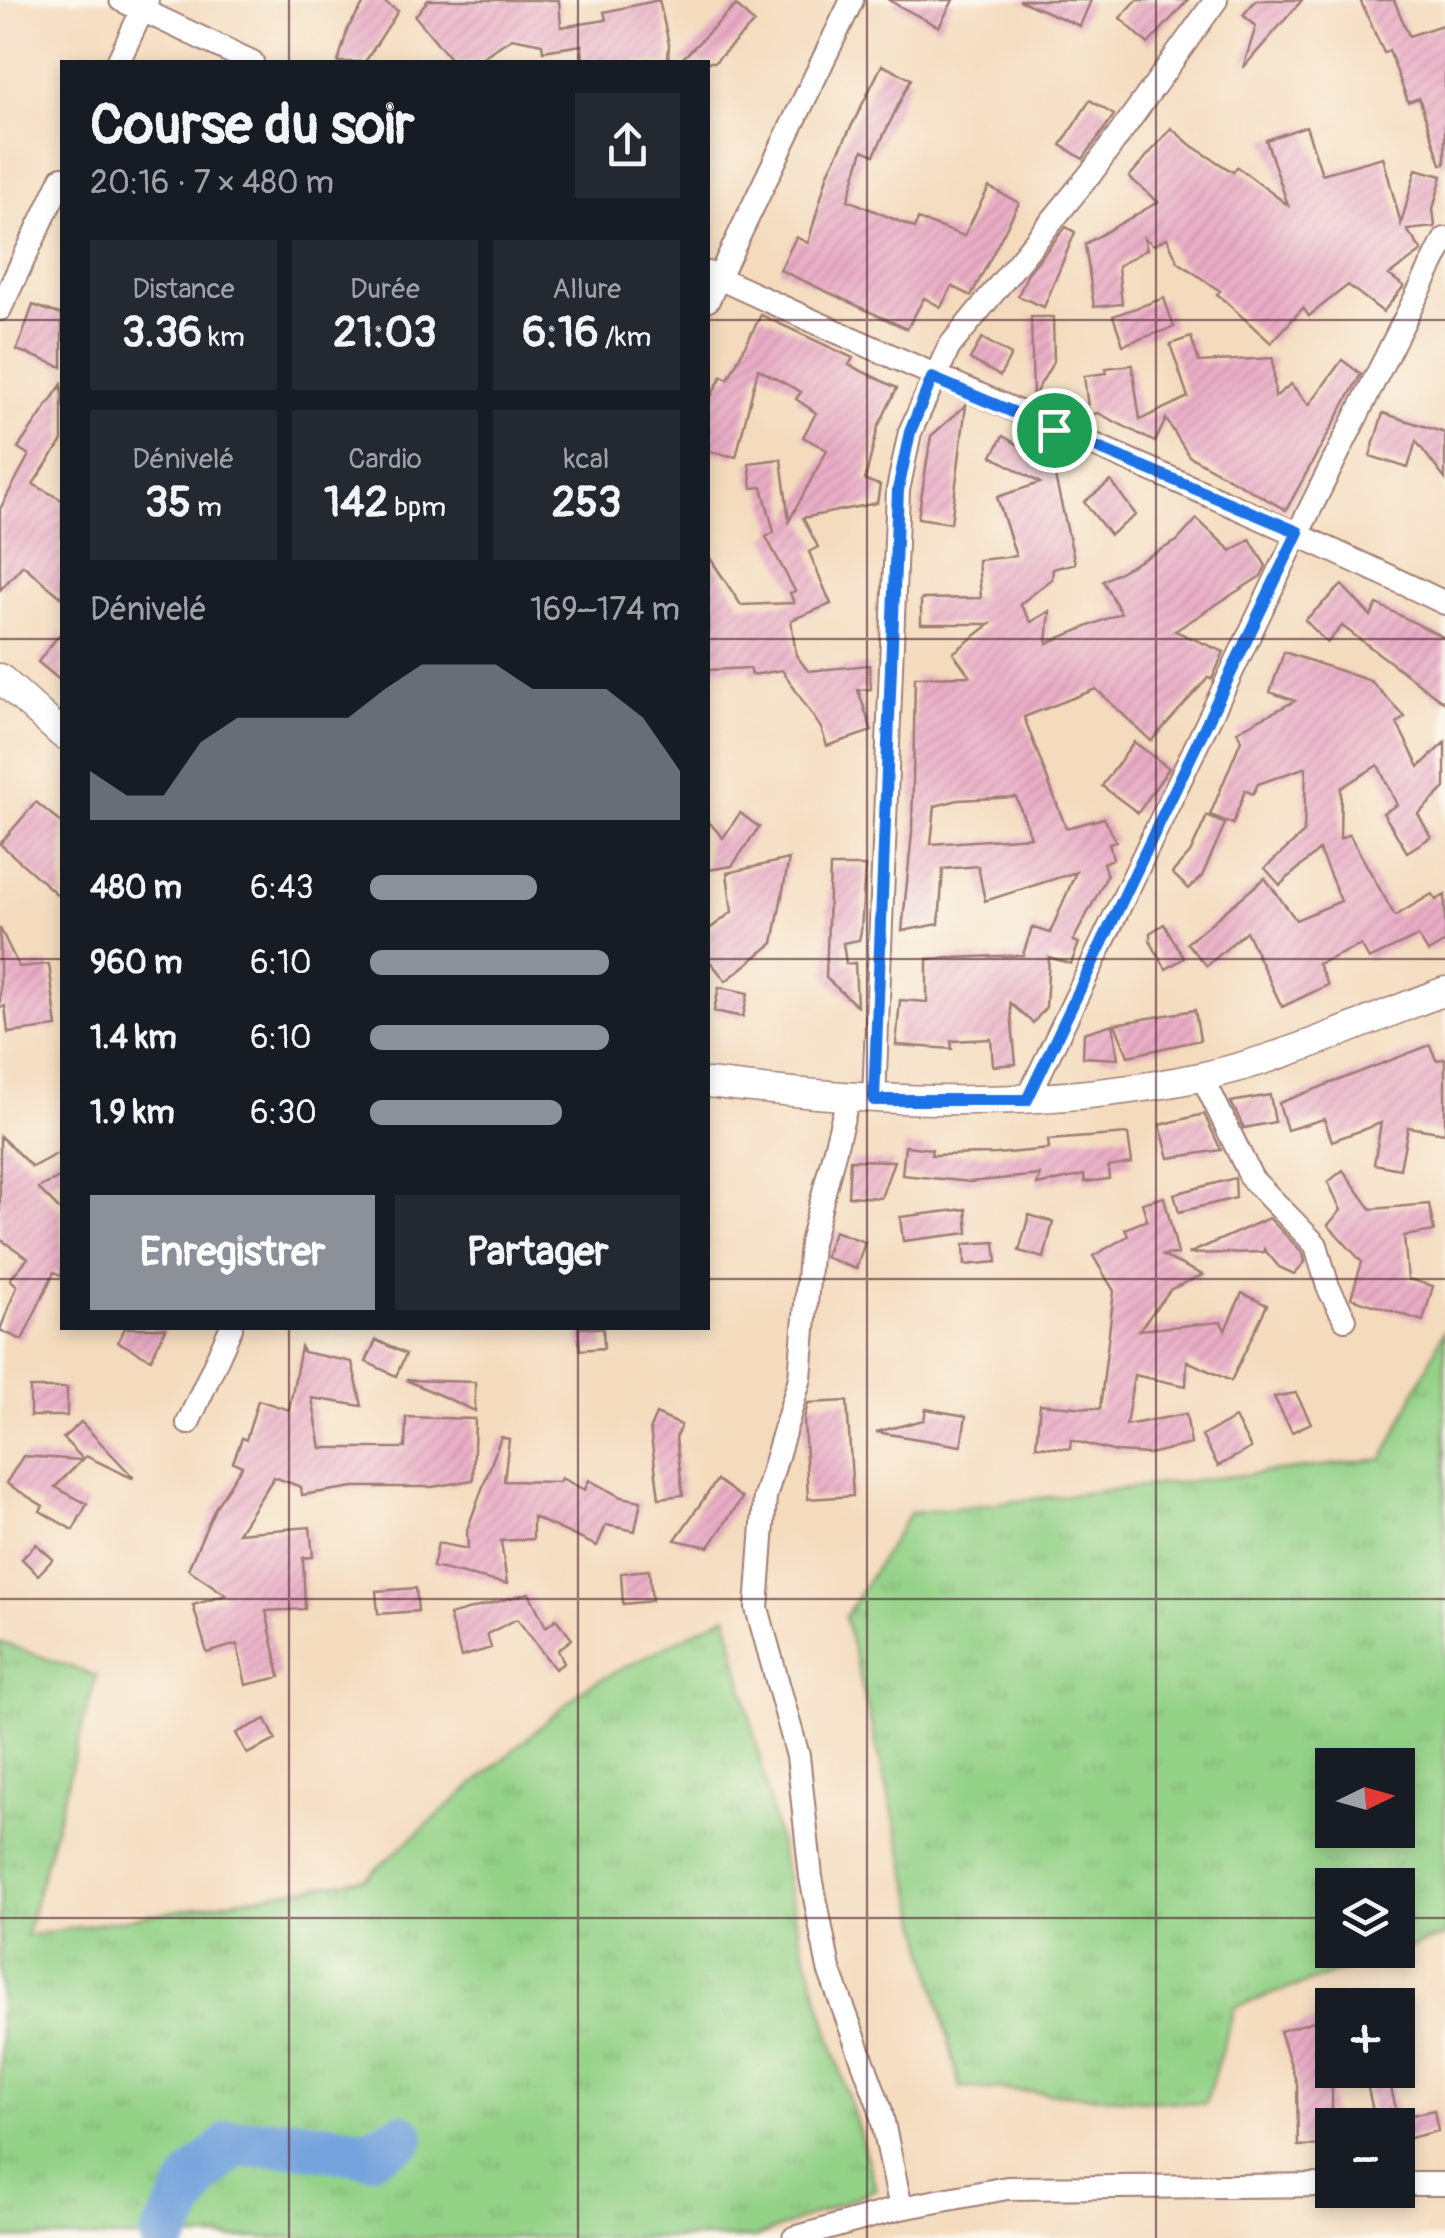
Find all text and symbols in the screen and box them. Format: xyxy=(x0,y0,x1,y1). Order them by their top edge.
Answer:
text: Course du soir xyxy=(90,91,415,160)
button: share xyxy=(575,93,680,198)
text: 20:16 · 7 × 480 m xyxy=(90,163,334,203)
text: Distance xyxy=(132,272,235,307)
text: Durée xyxy=(350,272,420,307)
text: Allure xyxy=(552,272,621,307)
text: 3.36 xyxy=(122,307,202,359)
text: 21:03 xyxy=(333,307,437,359)
text: 6:16 xyxy=(522,307,599,359)
text: km xyxy=(202,320,245,355)
text: /km xyxy=(599,320,651,355)
pin xyxy=(1012,388,1097,473)
icon: arrive xyxy=(1027,403,1082,458)
text: Dénivelé xyxy=(132,442,234,477)
text: Cardio xyxy=(348,442,422,477)
text: kcal xyxy=(564,442,609,477)
text: 35 xyxy=(145,477,191,529)
text: 142 xyxy=(324,477,388,529)
text: 253 xyxy=(552,477,622,529)
text: m xyxy=(191,490,222,525)
text: bpm xyxy=(388,490,446,525)
text: Dénivelé xyxy=(90,590,207,630)
text: 169–174 m xyxy=(530,590,680,630)
text: 480 m xyxy=(90,868,182,908)
text: 6:43 xyxy=(250,868,314,908)
text: 960 m xyxy=(90,943,182,983)
text: 6:10 xyxy=(250,943,312,983)
text: 1.4 km xyxy=(90,1018,177,1058)
text: 6:10 xyxy=(250,1018,312,1058)
text: 1.9 km xyxy=(90,1093,175,1133)
text: 6:30 xyxy=(250,1093,317,1133)
button: Enregistrer xyxy=(90,1195,375,1310)
button: Partager xyxy=(395,1195,680,1310)
north arrow xyxy=(1315,1748,1415,1848)
map controls xyxy=(1315,1748,1415,2208)
button: layers xyxy=(1315,1868,1415,1968)
button: + xyxy=(1315,1988,1415,2088)
button: − xyxy=(1315,2108,1415,2208)

